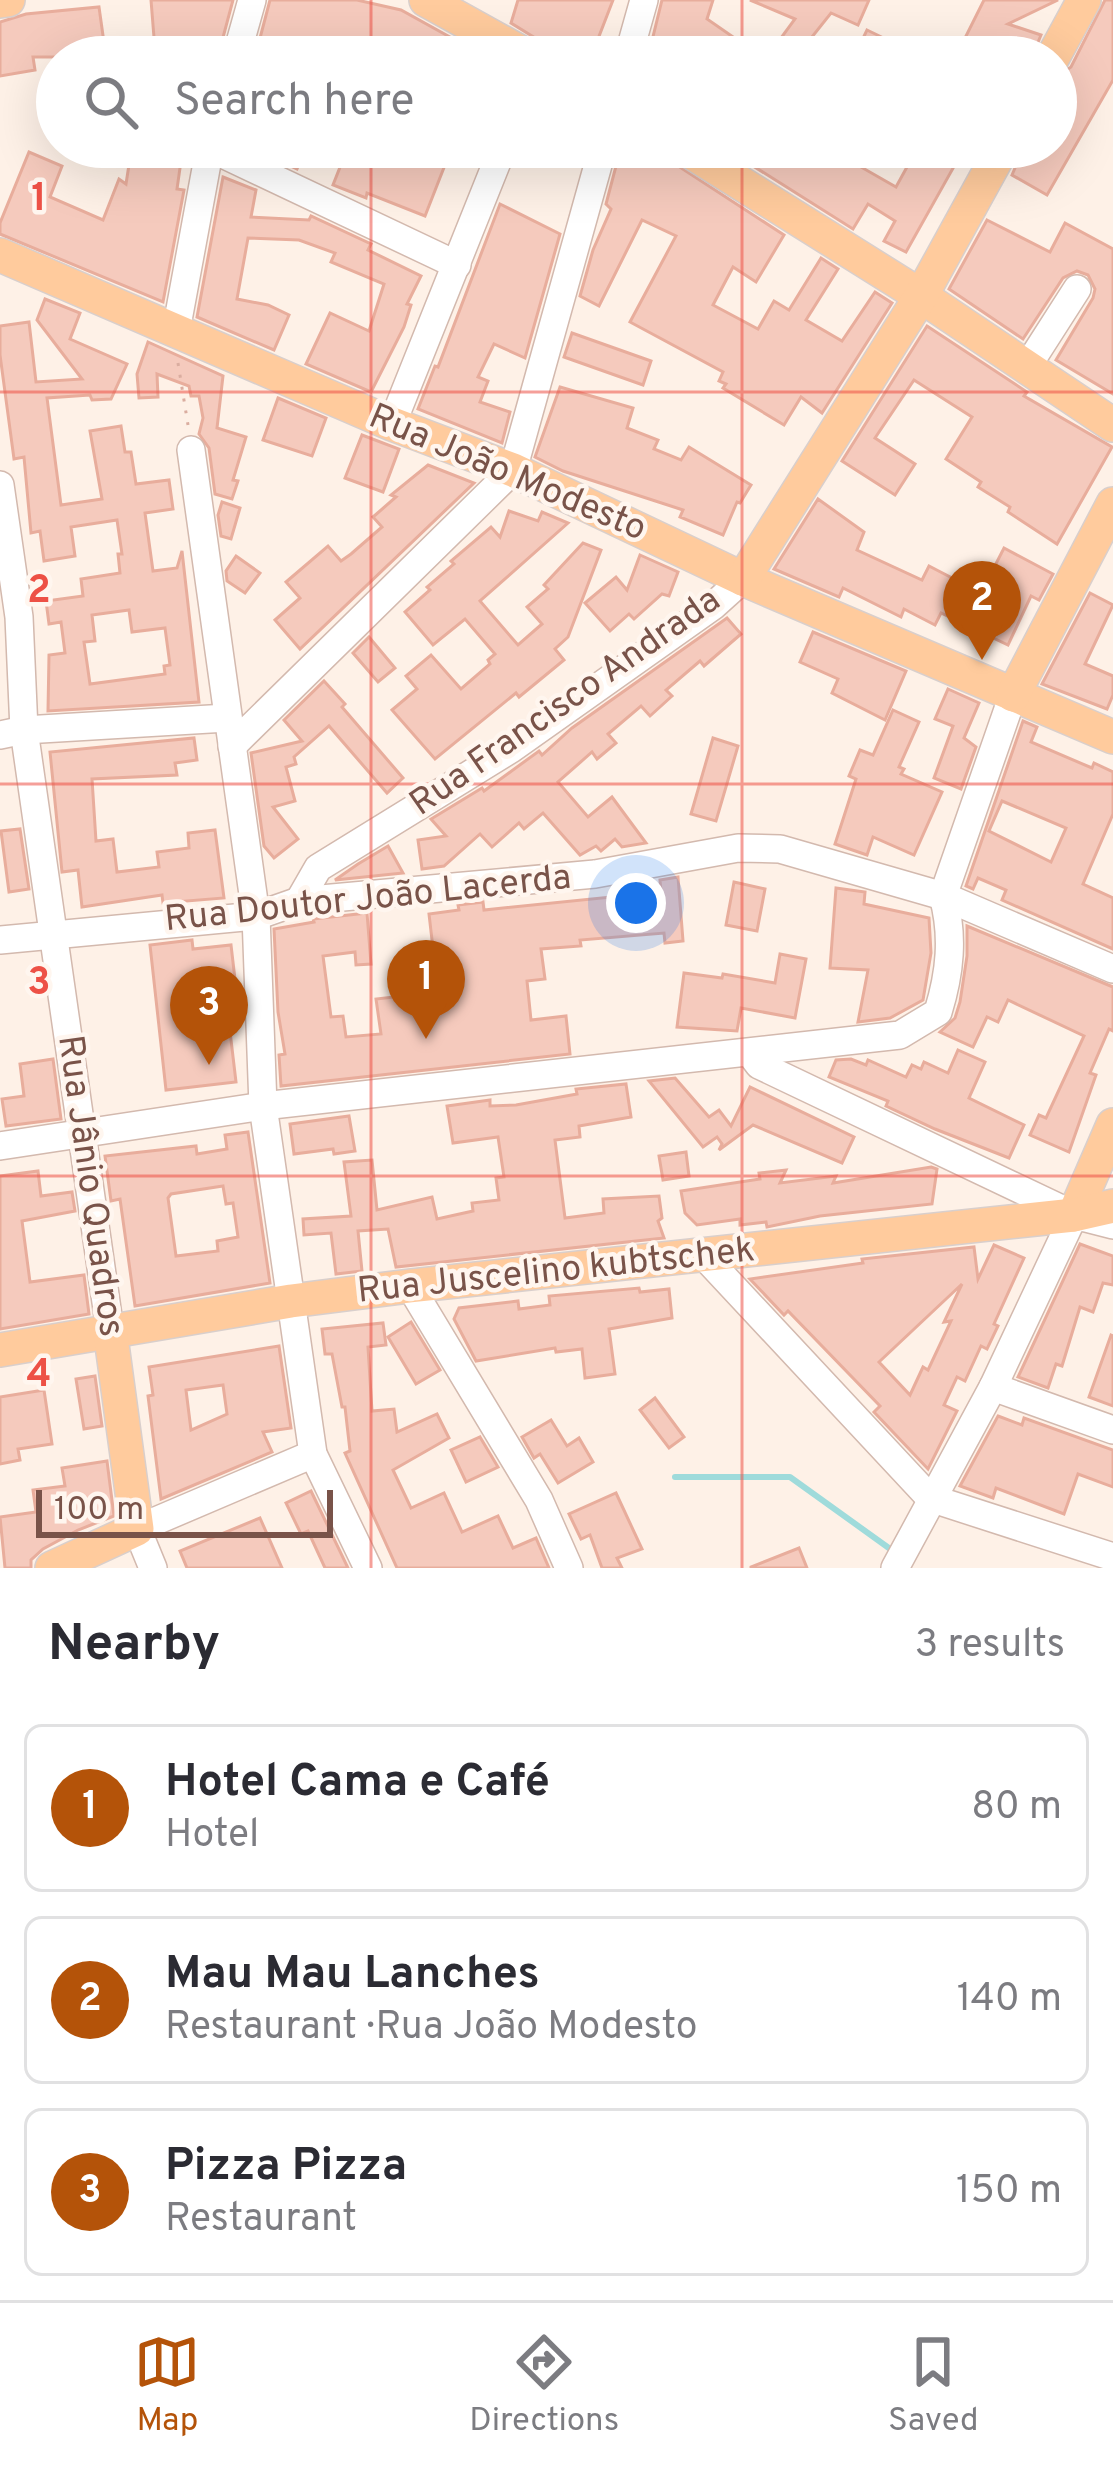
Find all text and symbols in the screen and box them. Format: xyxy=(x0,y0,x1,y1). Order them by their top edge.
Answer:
search box xyxy=(36,36,1077,168)
icon: search xyxy=(78,69,144,135)
text: Search here xyxy=(174,74,414,131)
text: 1 xyxy=(31,176,47,225)
street label: Rua João Modesto xyxy=(361,395,653,553)
pin: 2 xyxy=(943,561,1021,660)
text: 2 xyxy=(27,568,51,617)
street label: Rua Francisco Andrada xyxy=(402,578,730,828)
street label: Rua Doutor João Lacerda xyxy=(162,856,574,944)
your location xyxy=(606,873,666,933)
pin: 1 xyxy=(387,940,465,1039)
text: 3 xyxy=(27,960,51,1009)
pin: 3 xyxy=(170,966,248,1065)
street label: Rua Jânio Quadros xyxy=(45,1032,133,1340)
street label: Rua Juscelino kubtschek xyxy=(355,1228,757,1316)
text: 4 xyxy=(26,1352,52,1401)
scale bar xyxy=(36,1484,333,1537)
text: 100 m xyxy=(54,1490,144,1532)
text: Nearby xyxy=(48,1614,220,1679)
text: 3 results xyxy=(915,1622,1065,1671)
text: Hotel Cama e Café xyxy=(165,1755,550,1812)
text: 1 xyxy=(82,1784,98,1833)
text: 80 m xyxy=(971,1784,1062,1833)
text: Hotel xyxy=(165,1812,259,1861)
text: Mau Mau Lanches xyxy=(165,1947,540,2004)
text: 2 xyxy=(78,1976,102,2025)
text: 140 m xyxy=(957,1976,1062,2025)
text: Restaurant · Rua João Modesto xyxy=(165,2004,698,2053)
text: Pizza Pizza xyxy=(165,2139,407,2196)
text: 3 xyxy=(78,2168,102,2217)
text: 150 m xyxy=(956,2168,1062,2217)
text: Restaurant xyxy=(165,2196,357,2245)
tab: Map xyxy=(134,2329,200,2443)
tab: Directions xyxy=(469,2329,619,2443)
tab: Saved xyxy=(888,2329,979,2443)

